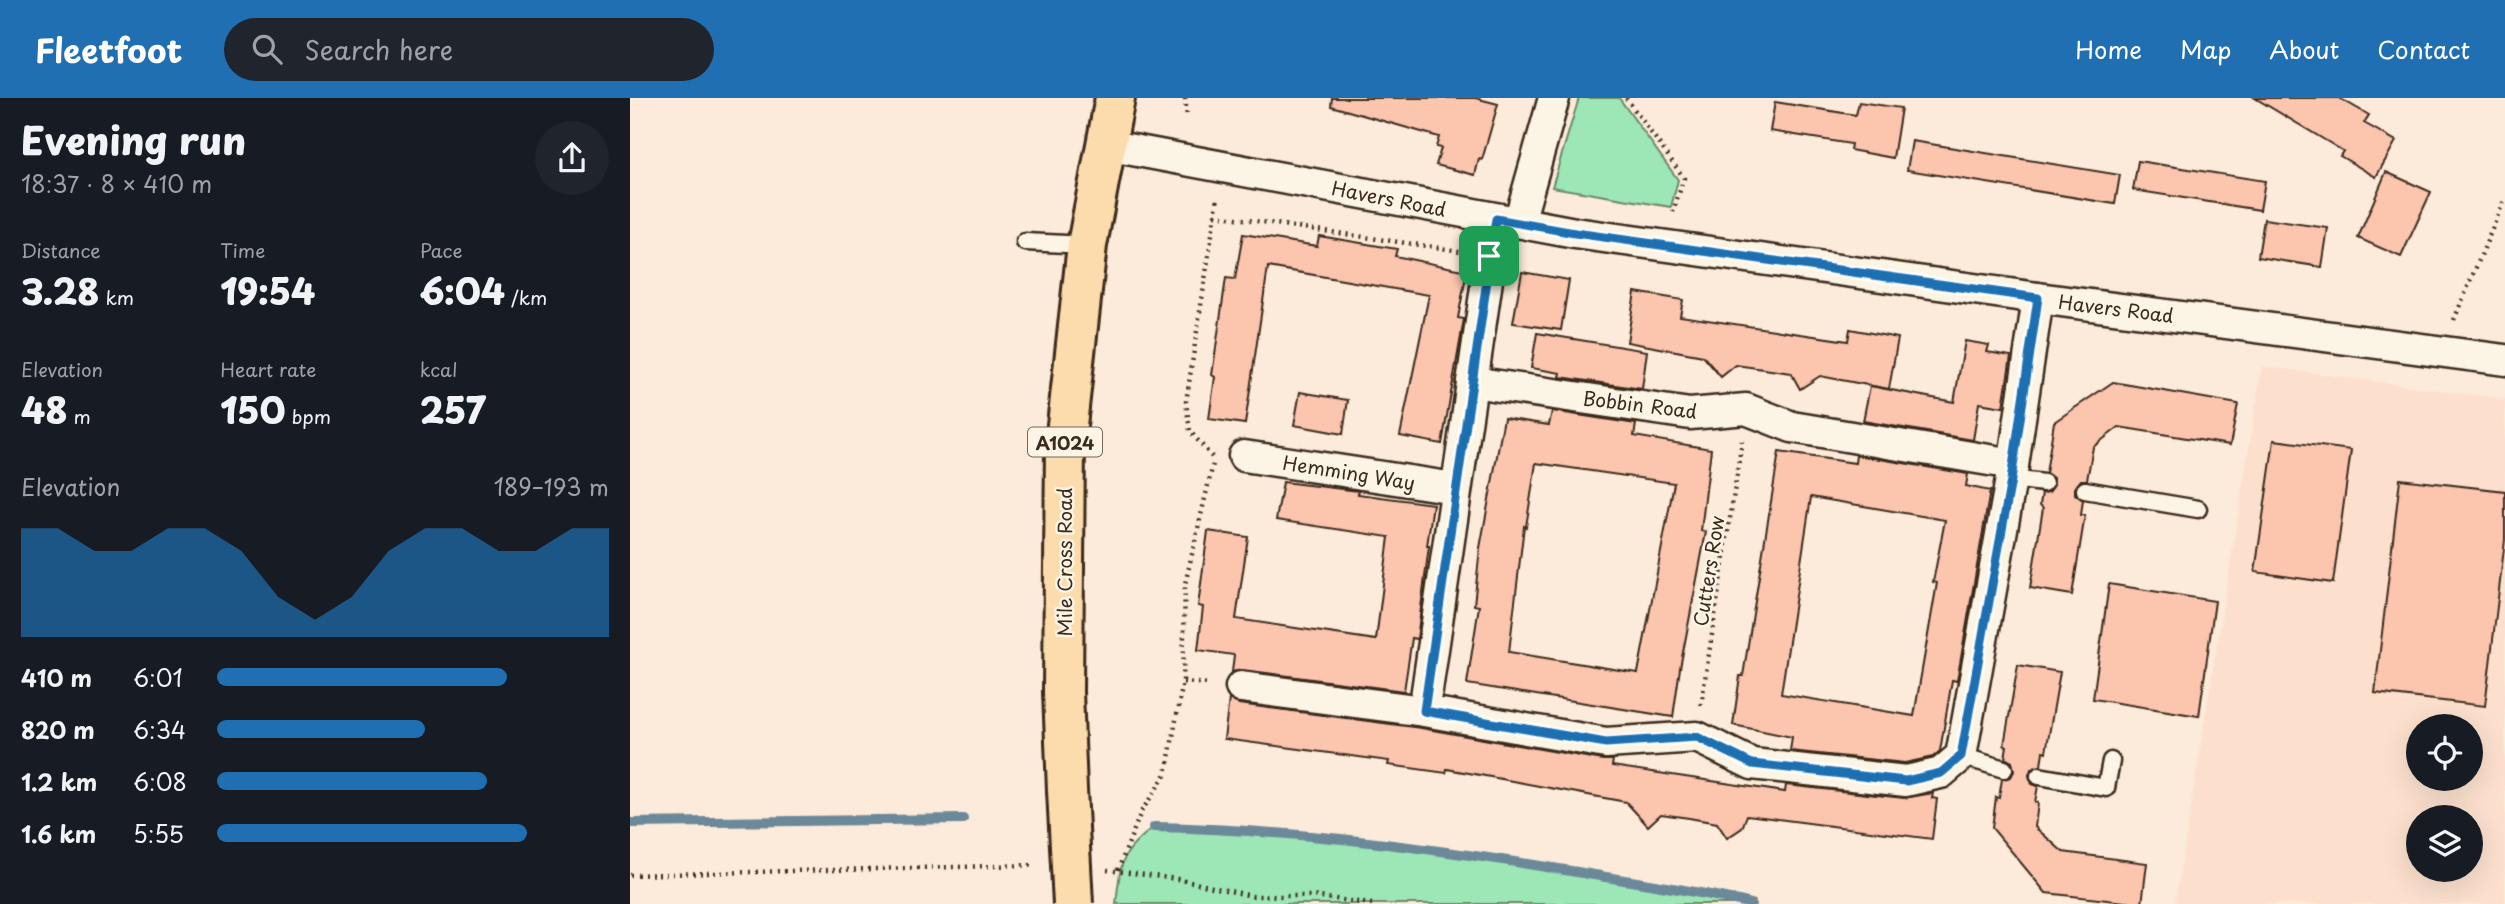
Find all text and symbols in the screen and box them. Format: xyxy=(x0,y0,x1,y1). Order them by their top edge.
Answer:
search box xyxy=(224,18,714,81)
text: Fleetfoot xyxy=(35,24,182,74)
icon: search xyxy=(248,30,286,68)
text: Search here xyxy=(304,30,453,69)
text: Home xyxy=(2075,31,2142,67)
text: Map xyxy=(2180,31,2231,67)
text: About xyxy=(2269,31,2339,67)
text: Contact xyxy=(2377,31,2470,67)
text: Evening run xyxy=(21,111,246,168)
button: share xyxy=(535,121,609,195)
text: 18:37 · 8 × 410 m xyxy=(21,166,212,201)
street label: Havers Road xyxy=(1329,173,1449,223)
pin xyxy=(1459,226,1519,286)
text: Distance xyxy=(21,236,101,264)
text: Time xyxy=(220,236,265,264)
text: Pace xyxy=(420,236,463,264)
icon: arrive xyxy=(1470,237,1508,275)
text: 3.28 xyxy=(21,264,99,317)
text: 19:54 xyxy=(220,264,315,317)
text: 6:04 xyxy=(420,264,505,317)
text: km xyxy=(99,283,134,311)
text: /km xyxy=(505,283,547,311)
street label: Havers Road xyxy=(2057,287,2175,329)
text: Elevation xyxy=(21,355,103,383)
text: Heart rate xyxy=(220,355,316,383)
text: kcal xyxy=(420,355,458,383)
text: 48 xyxy=(21,383,67,436)
text: 150 xyxy=(220,383,286,436)
text: 257 xyxy=(420,383,486,436)
street label: Bobbin Road xyxy=(1581,383,1699,425)
text: m xyxy=(67,402,91,430)
text: bpm xyxy=(286,402,331,430)
road number: A1024 xyxy=(1028,428,1102,456)
street label: Hemming Way xyxy=(1281,448,1417,496)
text: Elevation xyxy=(21,469,120,504)
text: 189–193 m xyxy=(494,469,609,504)
street label: Mile Cross Road xyxy=(1050,488,1078,636)
street label: Cutters Row xyxy=(1685,513,1731,628)
text: 410 m xyxy=(21,660,92,695)
text: 6:01 xyxy=(133,660,183,695)
text: 820 m xyxy=(21,712,95,747)
text: 6:34 xyxy=(133,712,186,747)
map controls xyxy=(2406,714,2483,882)
button: locate xyxy=(2406,714,2483,791)
text: 1.2 km xyxy=(21,764,97,799)
text: 6:08 xyxy=(133,764,187,799)
button: layers xyxy=(2406,805,2483,882)
text: 1.6 km xyxy=(21,816,96,851)
text: 5:55 xyxy=(133,816,184,851)

